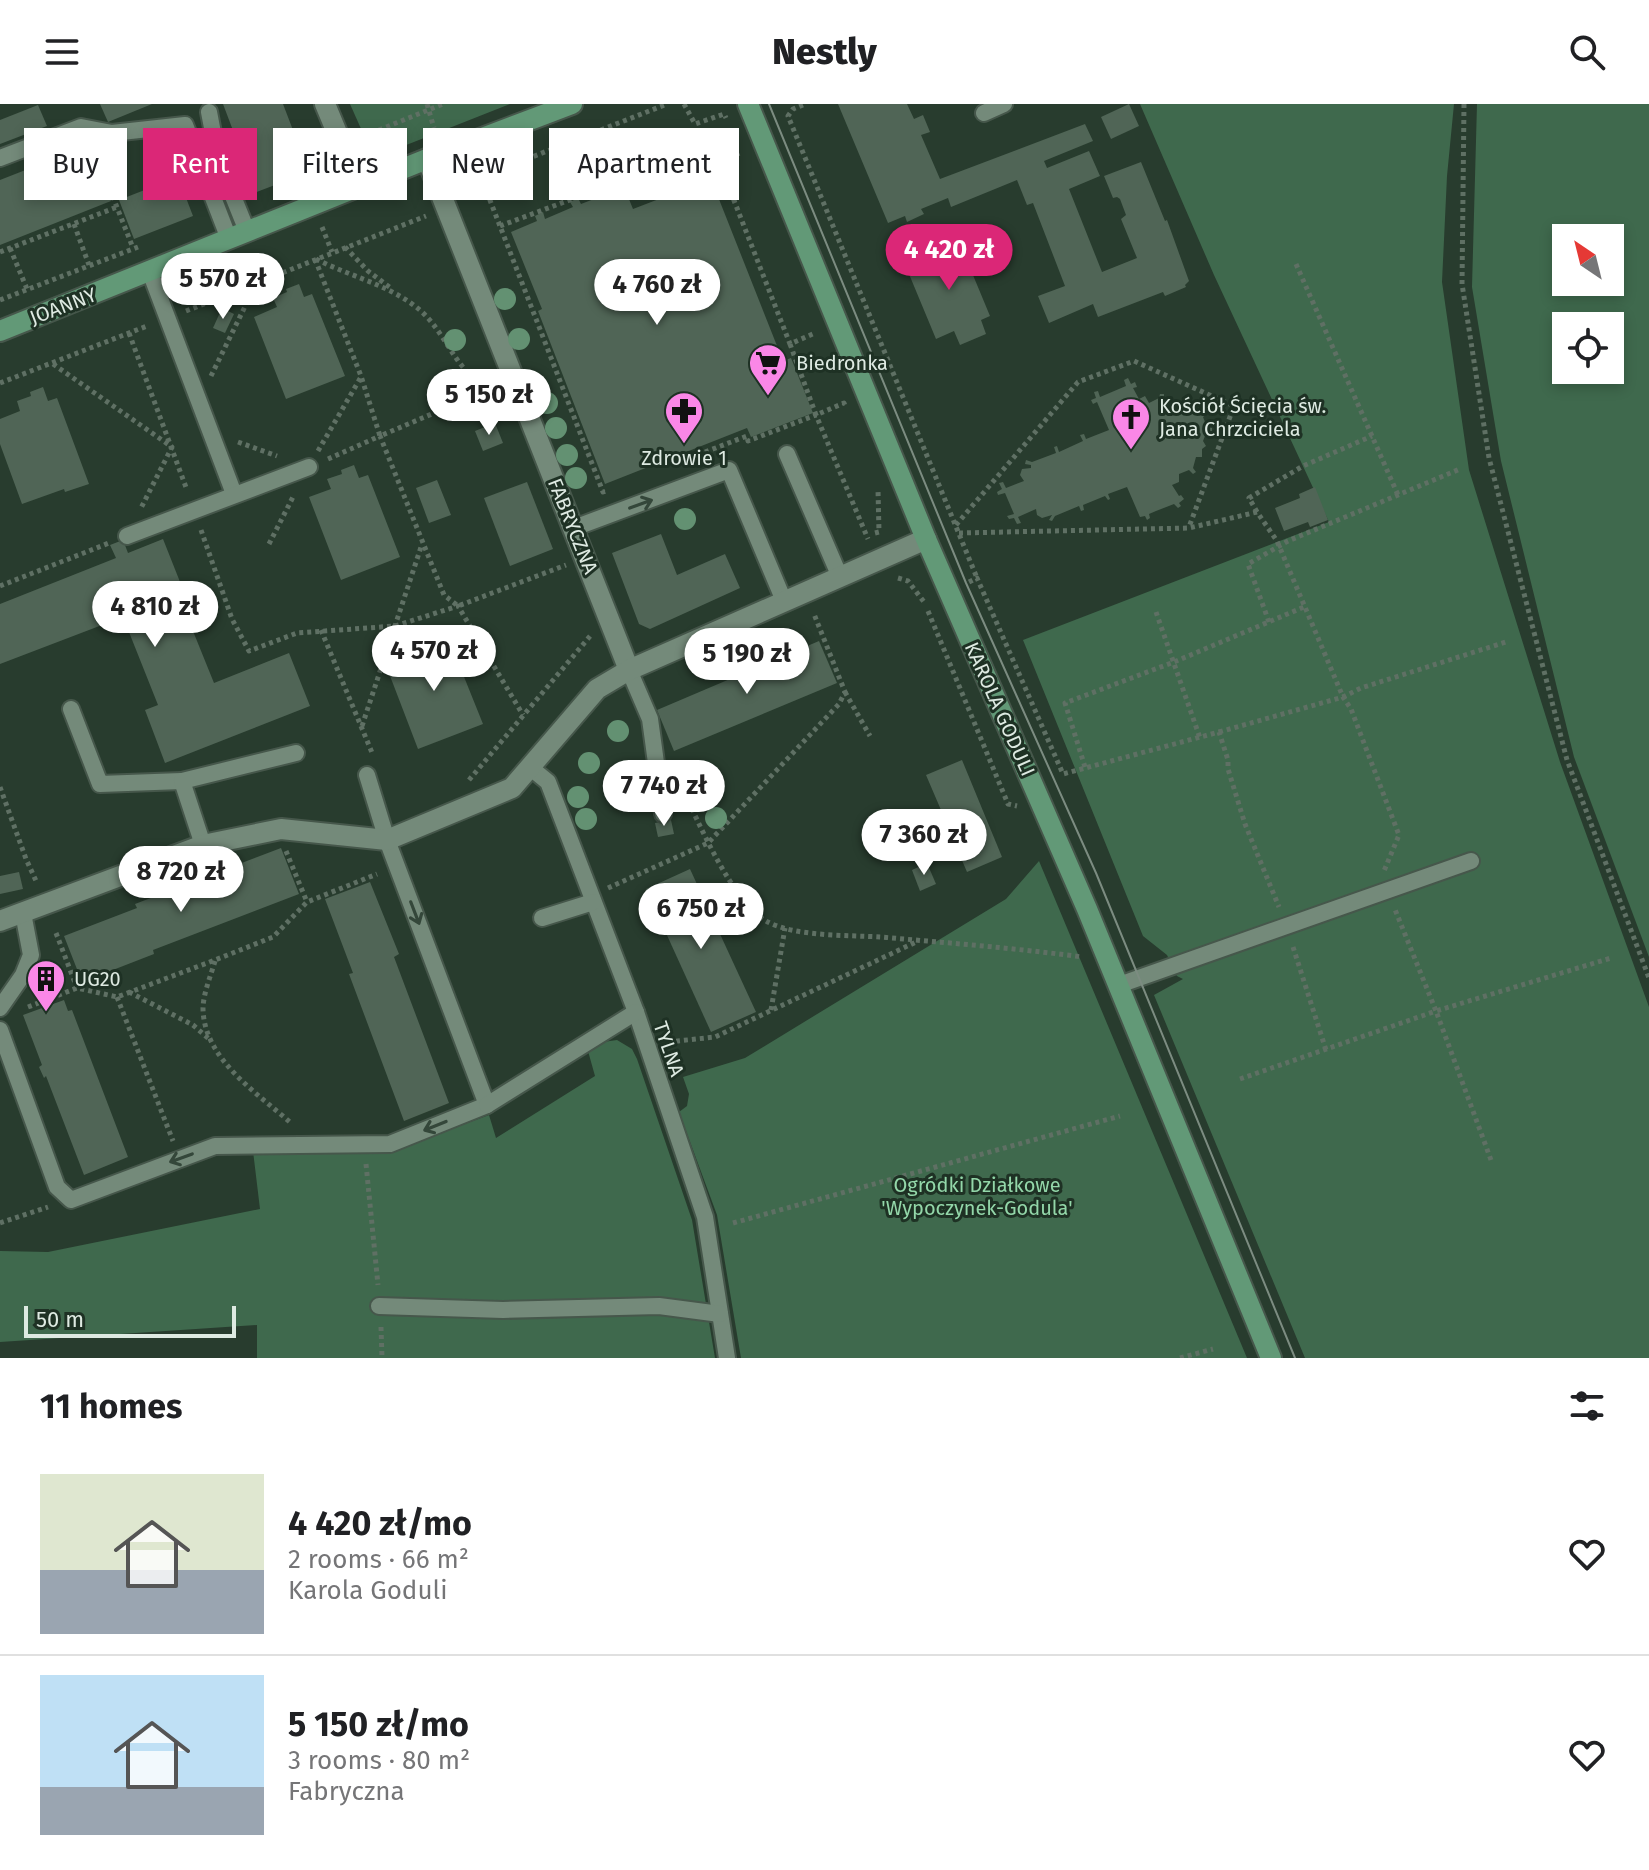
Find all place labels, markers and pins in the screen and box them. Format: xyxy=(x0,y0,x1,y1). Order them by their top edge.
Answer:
pin: 4 420 zł xyxy=(866,224,1032,292)
pin: 5 570 zł xyxy=(140,253,306,321)
pin: 4 760 zł xyxy=(574,259,740,327)
supermarket icon: Biedronka xyxy=(747,342,789,397)
place label: Biedronka xyxy=(796,351,888,375)
pin: 5 150 zł xyxy=(406,369,572,437)
pharmacy icon: Zdrowie 1 xyxy=(663,390,705,445)
place label: Kościół Ścięcia św. Jana Chrzciciela xyxy=(1159,394,1326,441)
church icon: Kościół Ścięcia św. Jana Chrzciciela xyxy=(1110,396,1152,451)
place label: Zdrowie 1 xyxy=(641,446,727,470)
pin: 4 810 zł xyxy=(72,581,238,649)
pin: 4 570 zł xyxy=(351,625,517,693)
pin: 5 190 zł xyxy=(664,628,830,696)
pin: 7 740 zł xyxy=(581,760,747,828)
pin: 7 360 zł xyxy=(841,809,1007,877)
pin: 8 720 zł xyxy=(98,846,264,914)
pin: 6 750 zł xyxy=(618,883,784,951)
building icon: UG20 xyxy=(25,958,67,1013)
place label: UG20 xyxy=(74,967,121,991)

